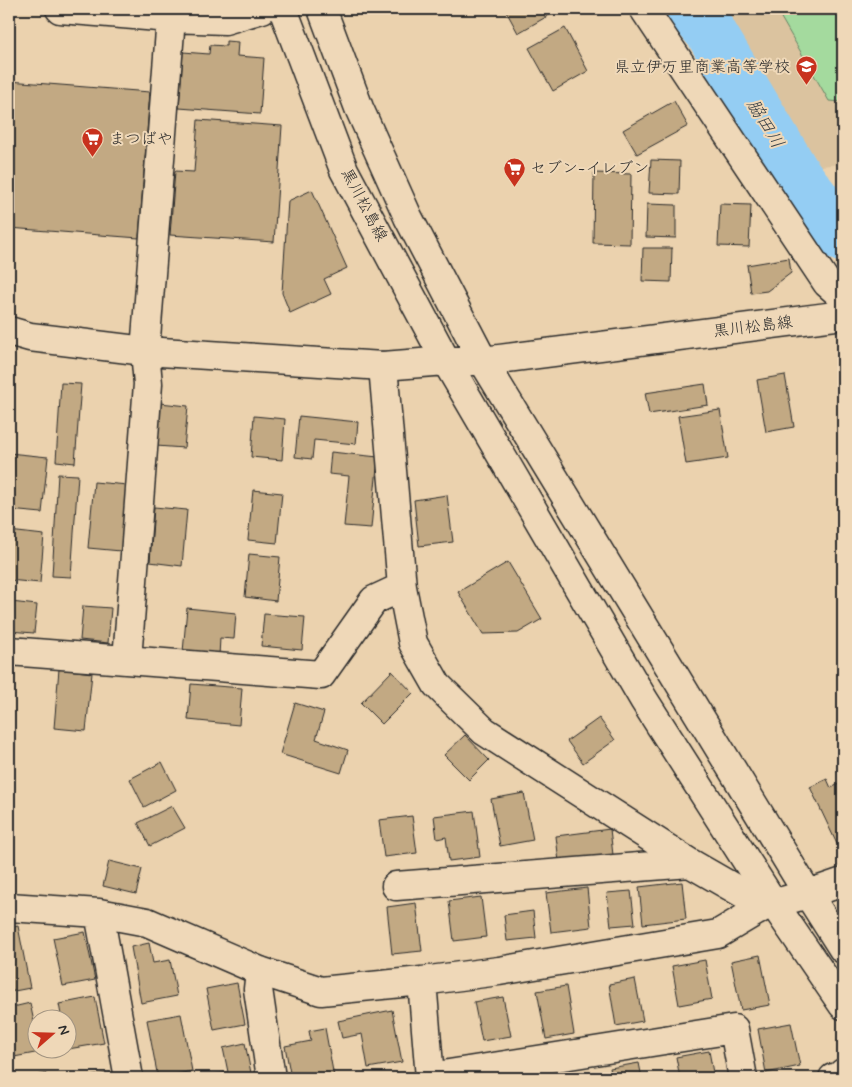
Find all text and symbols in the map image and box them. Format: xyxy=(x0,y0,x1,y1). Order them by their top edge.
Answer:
school or university icon: 県立伊万里商業高等学校 xyxy=(794,55,818,86)
place label: 県立伊万里商業高等学校 xyxy=(614,57,790,78)
water label: 脇田川 xyxy=(741,95,789,153)
supermarket icon: まつばや xyxy=(81,127,105,158)
place label: まつばや xyxy=(109,129,173,150)
supermarket icon: セブン-イレブン xyxy=(502,156,526,187)
place label: セブン-イレブン xyxy=(530,158,649,179)
street label: 黒川松島線 xyxy=(336,165,392,245)
street label: 黒川松島線 xyxy=(712,312,794,342)
north arrow xyxy=(28,1010,78,1060)
text: N xyxy=(53,1022,73,1037)

